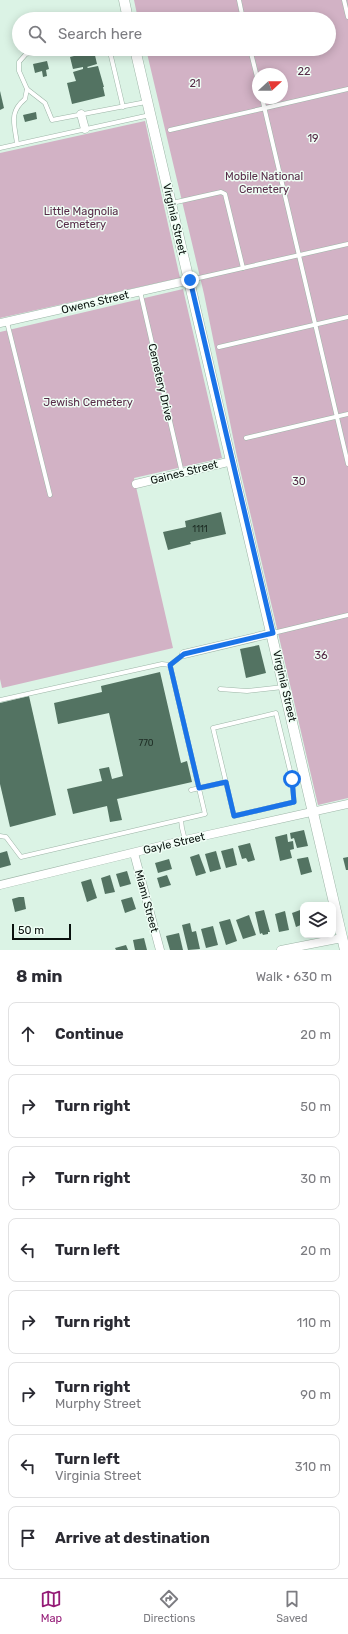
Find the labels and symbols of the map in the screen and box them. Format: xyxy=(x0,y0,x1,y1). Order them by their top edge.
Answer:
park label: 22 xyxy=(298,65,310,78)
north arrow xyxy=(252,68,288,104)
park label: 21 xyxy=(189,77,201,90)
park label: 19 xyxy=(307,132,319,145)
park label: Mobile National Cemetery xyxy=(225,170,303,196)
street label: Virginia Street xyxy=(160,182,189,257)
park label: Little Magnolia Cemetery xyxy=(44,205,118,231)
route end xyxy=(181,271,199,289)
street label: Owens Street xyxy=(60,288,131,317)
street label: Cemetery Drive xyxy=(145,342,176,422)
park label: Jewish Cemetery xyxy=(43,396,133,409)
street label: Gaines Street xyxy=(149,458,220,487)
park label: 30 xyxy=(292,475,306,488)
house number: 1111 xyxy=(192,524,208,534)
street label: Virginia Street xyxy=(270,649,299,724)
park label: 36 xyxy=(314,649,328,662)
house number: 770 xyxy=(139,738,154,748)
route start xyxy=(283,770,301,788)
street label: Gayle Street xyxy=(142,830,207,857)
street label: Miami Street xyxy=(132,868,161,935)
scale bar xyxy=(12,922,71,941)

